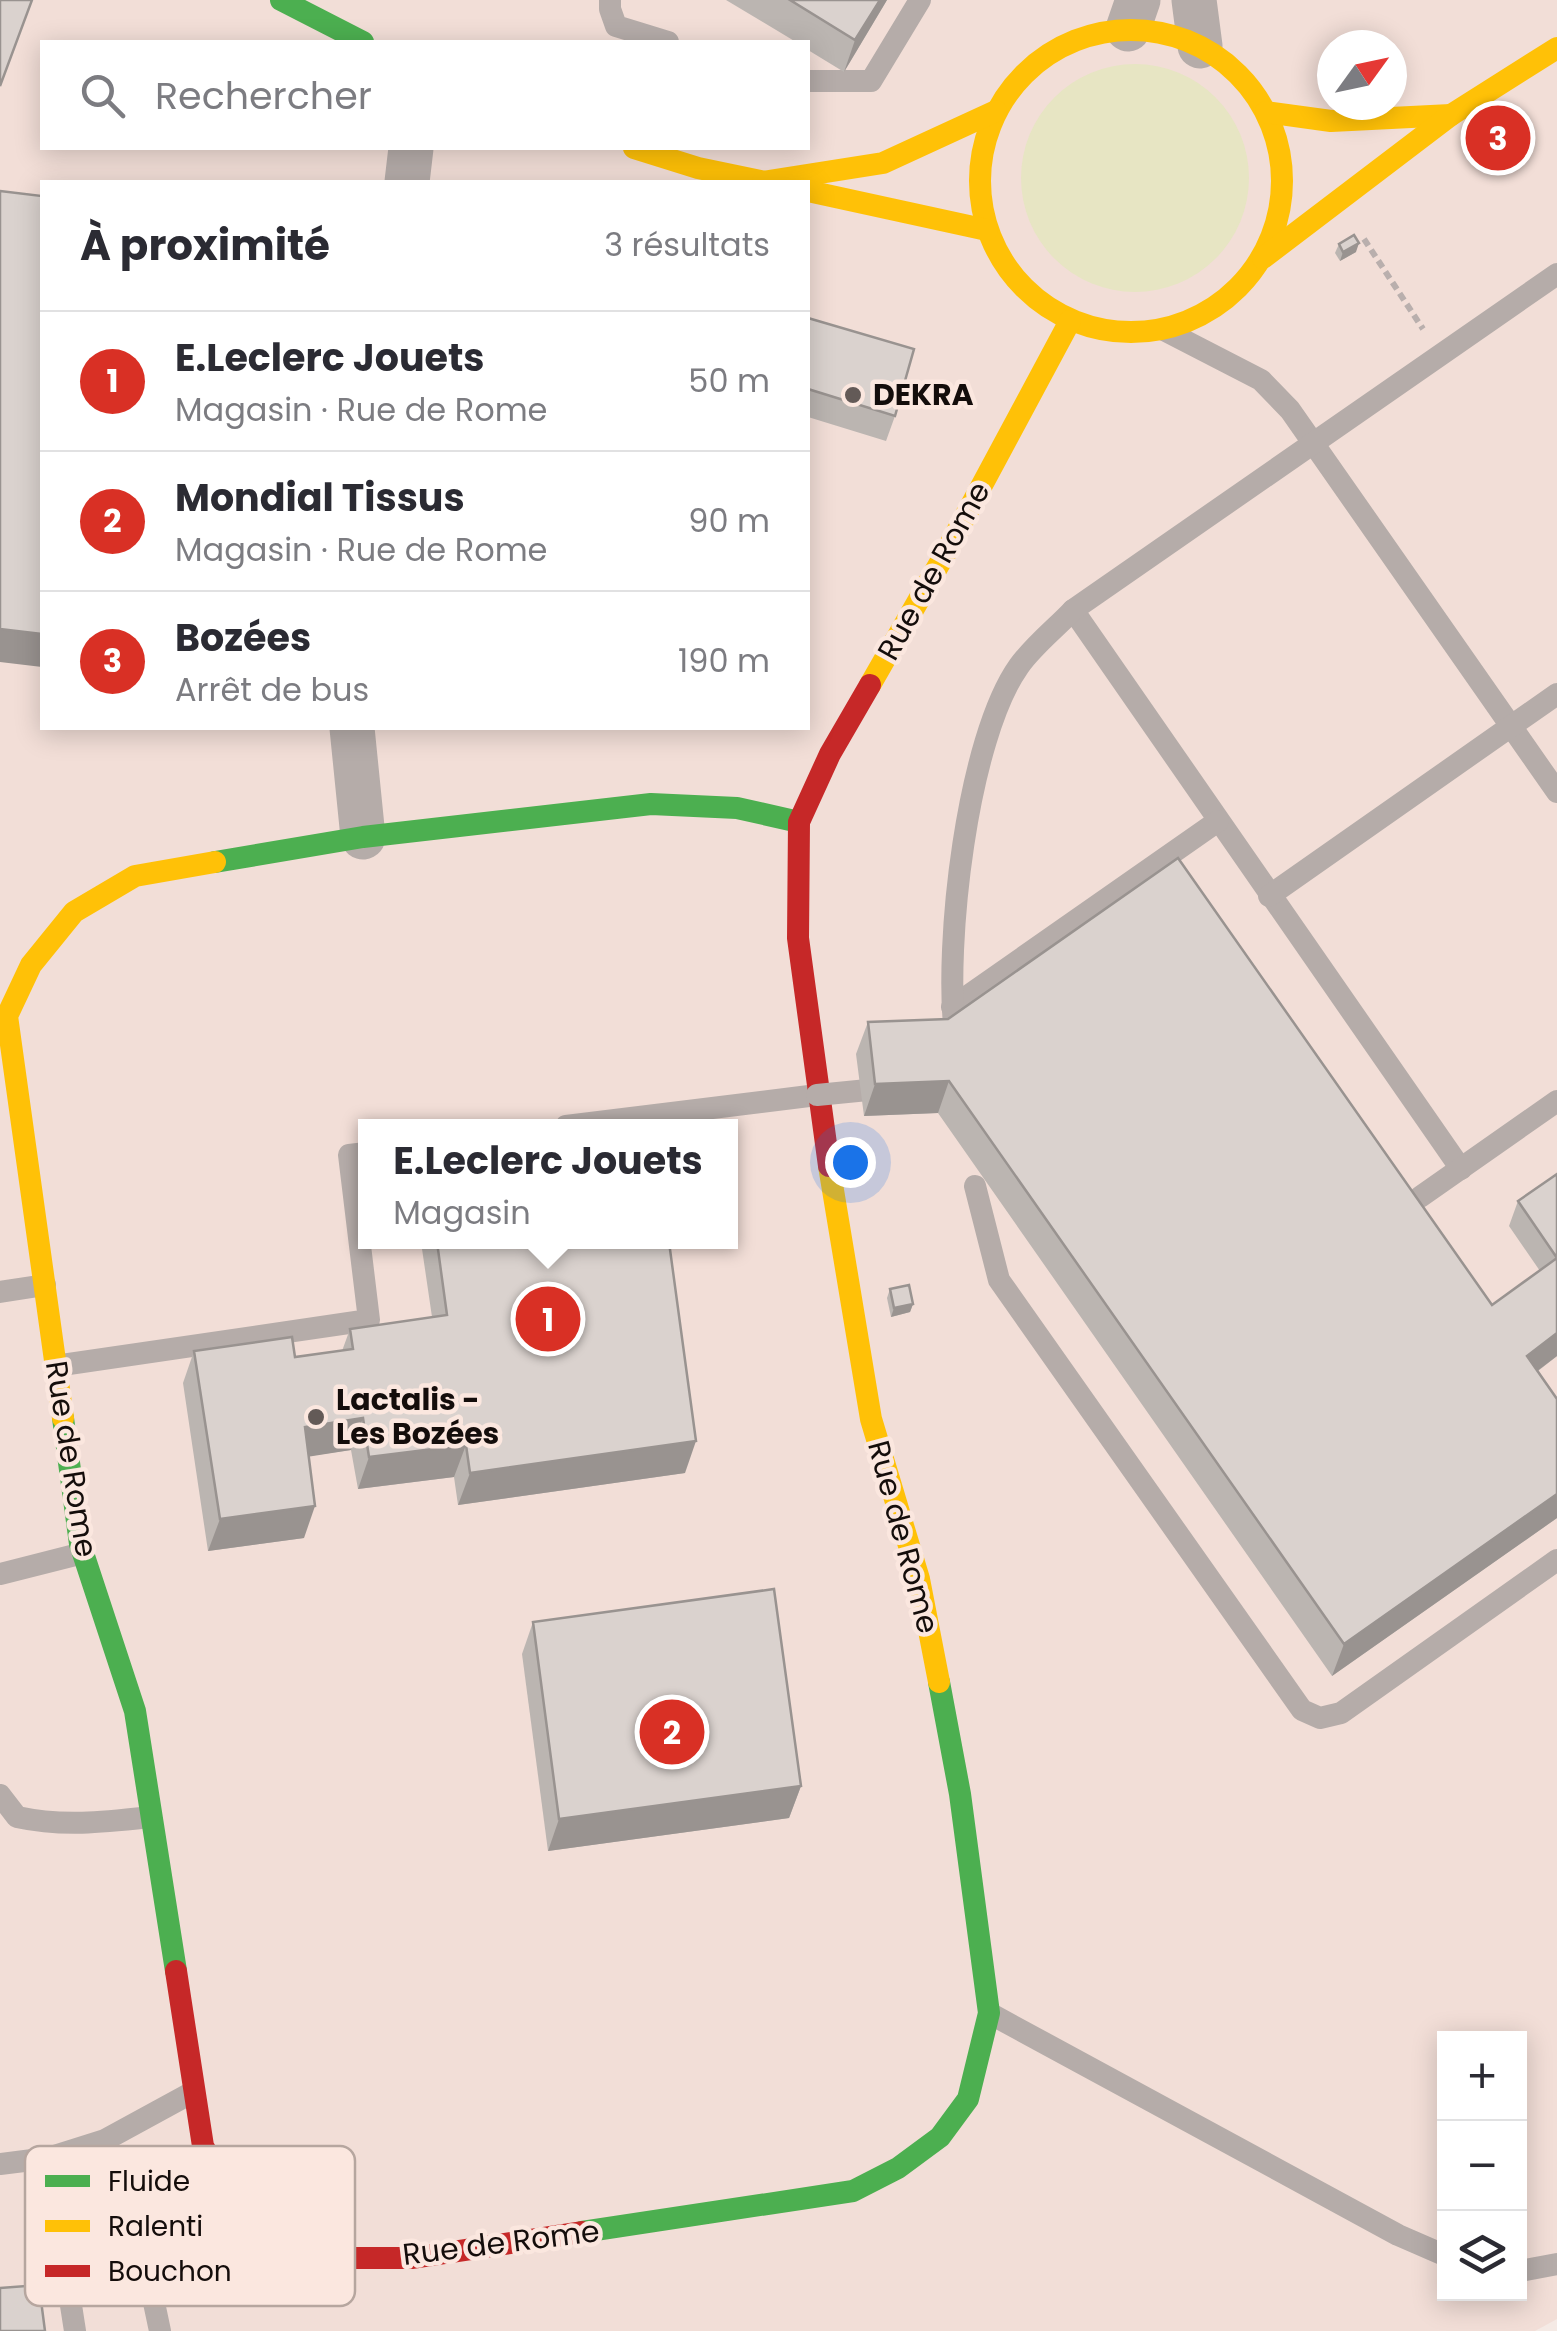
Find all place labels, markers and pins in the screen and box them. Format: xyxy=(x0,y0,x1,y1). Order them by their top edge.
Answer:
pin: 3 xyxy=(1466,100,1530,176)
place label: DEKRA xyxy=(873,373,974,416)
marker: DEKRA xyxy=(842,384,864,406)
pin: 1 xyxy=(516,1282,580,1356)
place label: Lactalis - Les Bozées xyxy=(336,1378,499,1455)
marker: Lactalis - Les Bozées xyxy=(305,1406,327,1428)
pin: 2 xyxy=(640,1694,704,1770)

